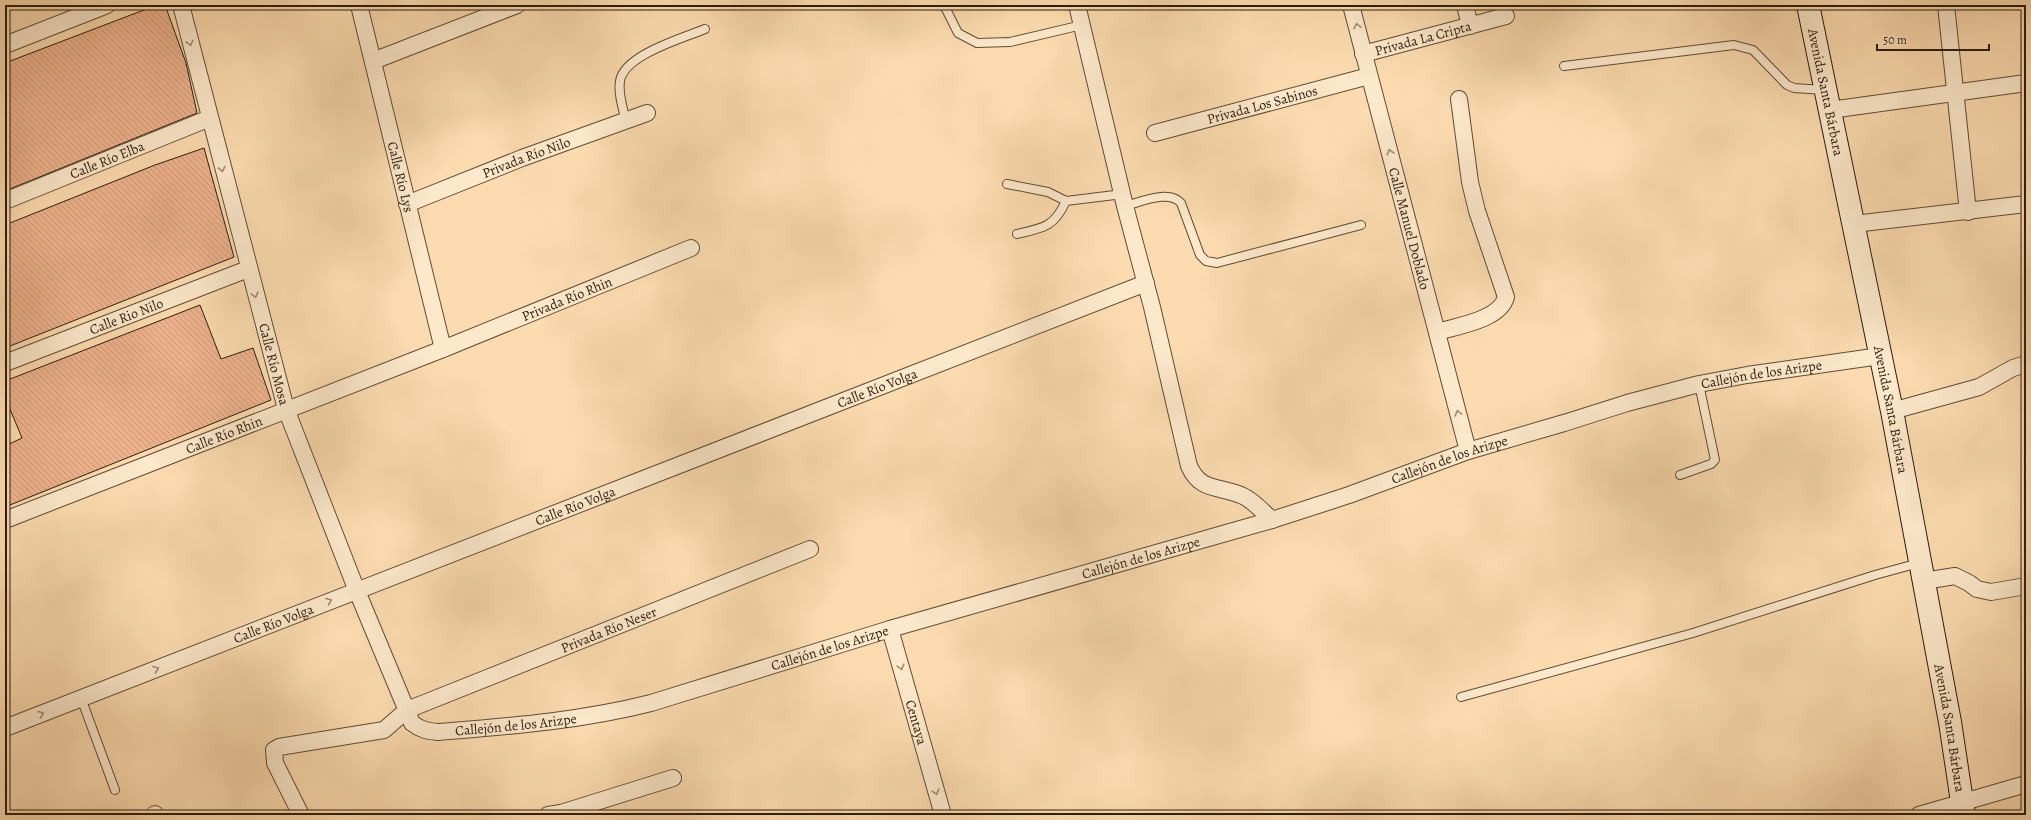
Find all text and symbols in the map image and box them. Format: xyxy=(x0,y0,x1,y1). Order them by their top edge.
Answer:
street label: Privada La Cripta xyxy=(1373,17,1474,60)
one-way arrow xyxy=(1353,23,1361,30)
street label: Avenida Santa Bárbara xyxy=(1803,26,1848,158)
scale bar xyxy=(1877,26,1989,52)
text: 50 m xyxy=(1883,32,1907,48)
one-way arrow xyxy=(186,40,194,46)
street label: Privada Los Sabinos xyxy=(1205,81,1320,129)
street label: Privada Río Nilo xyxy=(479,132,573,183)
street label: Calle Río Elba xyxy=(67,136,148,184)
street label: Calle Río Lys xyxy=(383,140,418,214)
one-way arrow xyxy=(1386,149,1394,155)
street label: Calle Manuel Doblado xyxy=(1384,165,1434,292)
one-way arrow xyxy=(218,166,226,172)
street label: Privada Río Rhin xyxy=(519,272,615,326)
one-way arrow xyxy=(250,291,259,298)
street label: Calle Rio Nilo xyxy=(87,294,166,339)
street label: Calle Río Mosa xyxy=(254,321,294,408)
street label: Avenida Santa Bárbara xyxy=(1869,343,1913,475)
street label: Callejón de los Arizpe xyxy=(1699,355,1823,393)
street label: Calle Río Volga xyxy=(834,364,921,413)
one-way arrow xyxy=(1454,410,1462,417)
street label: Calle Río Rhin xyxy=(183,411,266,459)
street label: Callejón de los Arizpe xyxy=(1389,431,1510,489)
street label: Calle Río Volga xyxy=(532,482,619,530)
street label: Callejón de los Arizpe xyxy=(1080,532,1202,584)
one-way arrow xyxy=(326,598,333,606)
street label: Calle Río Volga xyxy=(231,599,317,648)
street label: Privada Río Neser xyxy=(558,602,660,658)
street label: Callejón de los Arizpe xyxy=(769,621,891,675)
street label: Avenida Santa Bárbara xyxy=(1929,662,1970,794)
one-way arrow xyxy=(896,663,904,670)
one-way arrow xyxy=(152,666,160,674)
street label: Centaya xyxy=(901,698,932,748)
street label: Callejón de los Arizpe xyxy=(454,709,578,741)
one-way arrow xyxy=(38,710,45,718)
one-way arrow xyxy=(931,788,940,795)

